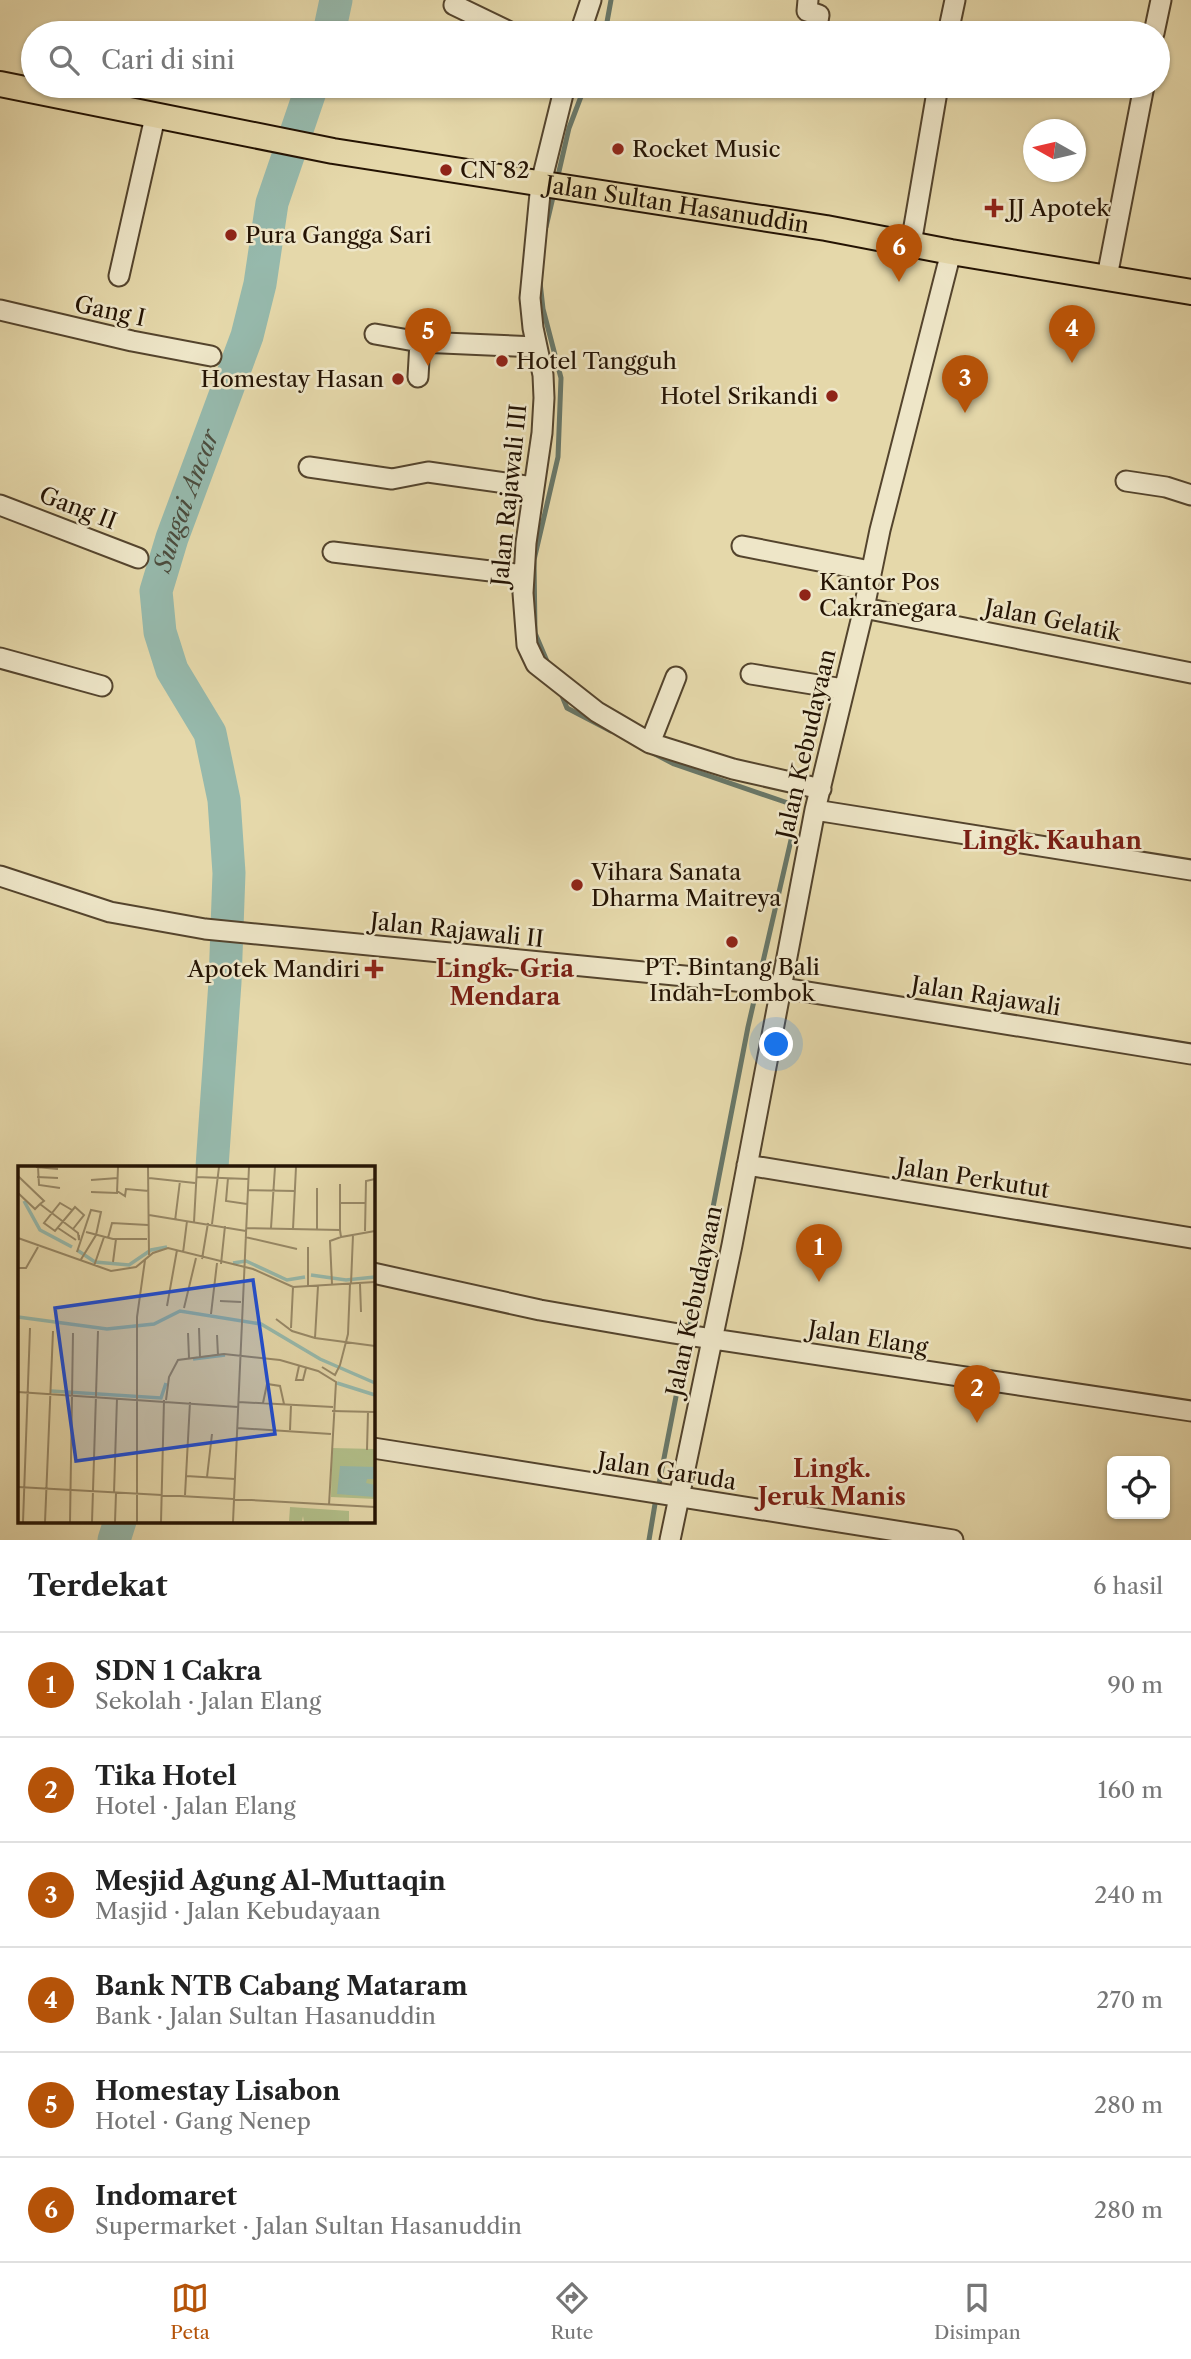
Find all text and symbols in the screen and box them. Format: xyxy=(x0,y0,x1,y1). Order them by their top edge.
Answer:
search box xyxy=(21,21,1170,98)
icon: search xyxy=(45,41,83,79)
text: Cari di sini xyxy=(101,44,235,76)
north arrow xyxy=(1023,119,1086,182)
place label: Rocket Music xyxy=(632,135,780,163)
marker: Rocket Music xyxy=(610,141,626,157)
place label: CN 82 xyxy=(460,156,530,184)
marker: CN 82 xyxy=(438,162,454,178)
street label: Jalan Sultan Hasanuddin xyxy=(540,170,811,239)
place label: JJ Apotek xyxy=(1005,194,1111,222)
marker: JJ Apotek xyxy=(986,200,1002,216)
place label: Pura Gangga Sari xyxy=(245,221,432,249)
pin: 6 xyxy=(876,224,922,282)
marker: Pura Gangga Sari xyxy=(223,227,239,243)
street label: Gang I xyxy=(72,290,148,332)
pin: 4 xyxy=(1049,305,1095,363)
pin: 5 xyxy=(405,308,451,366)
place label: Hotel Tangguh xyxy=(516,347,677,375)
marker: Hotel Tangguh xyxy=(494,353,510,369)
pin: 3 xyxy=(942,355,988,413)
place label: Homestay Hasan xyxy=(200,365,384,393)
marker: Homestay Hasan xyxy=(390,371,406,387)
place label: Hotel Srikandi xyxy=(660,382,818,410)
marker: Hotel Srikandi xyxy=(824,388,840,404)
street label: Jalan Rajawali III xyxy=(485,403,532,590)
water label: Sungai Ancar xyxy=(147,424,226,577)
street label: Gang II xyxy=(35,480,121,536)
place label: Kantor Pos Cakranegara xyxy=(819,568,958,622)
marker: Kantor Pos Cakranegara xyxy=(797,587,813,603)
street label: Jalan Gelatik xyxy=(980,592,1125,647)
street label: Jalan Kebudayaan xyxy=(770,646,841,845)
district label: Lingk. Kauhan xyxy=(962,826,1142,855)
place label: Vihara Sanata Dharma Maitreya xyxy=(590,858,782,912)
marker: Vihara Sanata Dharma Maitreya xyxy=(569,877,585,893)
street label: Jalan Rajawali II xyxy=(366,907,545,953)
marker: PT. Bintang Bali Indah-Lombok xyxy=(724,934,740,950)
place label: PT. Bintang Bali Indah-Lombok xyxy=(644,953,820,1007)
district label: Lingk. Gria Mendara xyxy=(436,954,575,1011)
place label: Apotek Mandiri xyxy=(186,955,360,983)
marker: Apotek Mandiri xyxy=(366,961,382,977)
street label: Jalan Rajawali xyxy=(906,970,1063,1022)
your location xyxy=(759,1027,793,1061)
street label: Jalan Perkutut xyxy=(892,1152,1051,1204)
inset map xyxy=(18,1166,374,1522)
street label: Jalan Kebudayaan xyxy=(660,1203,728,1402)
pin: 1 xyxy=(796,1224,842,1282)
street label: Jalan Elang xyxy=(803,1314,931,1361)
pin: 2 xyxy=(954,1365,1000,1423)
street label: Jalan Garuda xyxy=(593,1446,739,1496)
district label: Lingk. Jeruk Manis xyxy=(754,1454,906,1511)
map controls xyxy=(1107,1456,1170,1519)
button: locate xyxy=(1107,1456,1170,1519)
text: Terdekat xyxy=(28,1567,168,1604)
text: 6 hasil xyxy=(1093,1572,1163,1600)
text: SDN 1 Cakra xyxy=(95,1655,262,1687)
text: 1 xyxy=(46,1671,56,1699)
text: 90 m xyxy=(1107,1671,1163,1699)
text: Sekolah · Jalan Elang xyxy=(95,1687,321,1715)
text: Tika Hotel xyxy=(95,1760,237,1792)
text: 2 xyxy=(44,1776,58,1804)
text: 160 m xyxy=(1098,1776,1163,1804)
text: Hotel · Jalan Elang xyxy=(95,1792,296,1820)
text: Mesjid Agung Al-Muttaqin xyxy=(95,1865,446,1897)
text: 3 xyxy=(45,1881,58,1909)
text: 240 m xyxy=(1094,1881,1163,1909)
text: Masjid · Jalan Kebudayaan xyxy=(95,1897,381,1925)
text: Bank NTB Cabang Mataram xyxy=(95,1970,468,2002)
text: 4 xyxy=(44,1986,58,2014)
text: 270 m xyxy=(1096,1986,1163,2014)
text: Bank · Jalan Sultan Hasanuddin xyxy=(95,2002,436,2030)
text: Homestay Lisabon xyxy=(95,2075,340,2107)
text: 5 xyxy=(45,2091,57,2119)
text: 280 m xyxy=(1094,2091,1163,2119)
text: Hotel · Gang Nenep xyxy=(95,2107,311,2135)
text: Indomaret xyxy=(95,2180,237,2212)
text: 6 xyxy=(44,2196,58,2224)
text: 280 m xyxy=(1094,2196,1163,2224)
text: Supermarket · Jalan Sultan Hasanuddin xyxy=(95,2212,522,2240)
tab: Peta xyxy=(170,2279,210,2344)
tab: Rute xyxy=(550,2279,593,2344)
tab: Disimpan xyxy=(934,2279,1021,2344)

